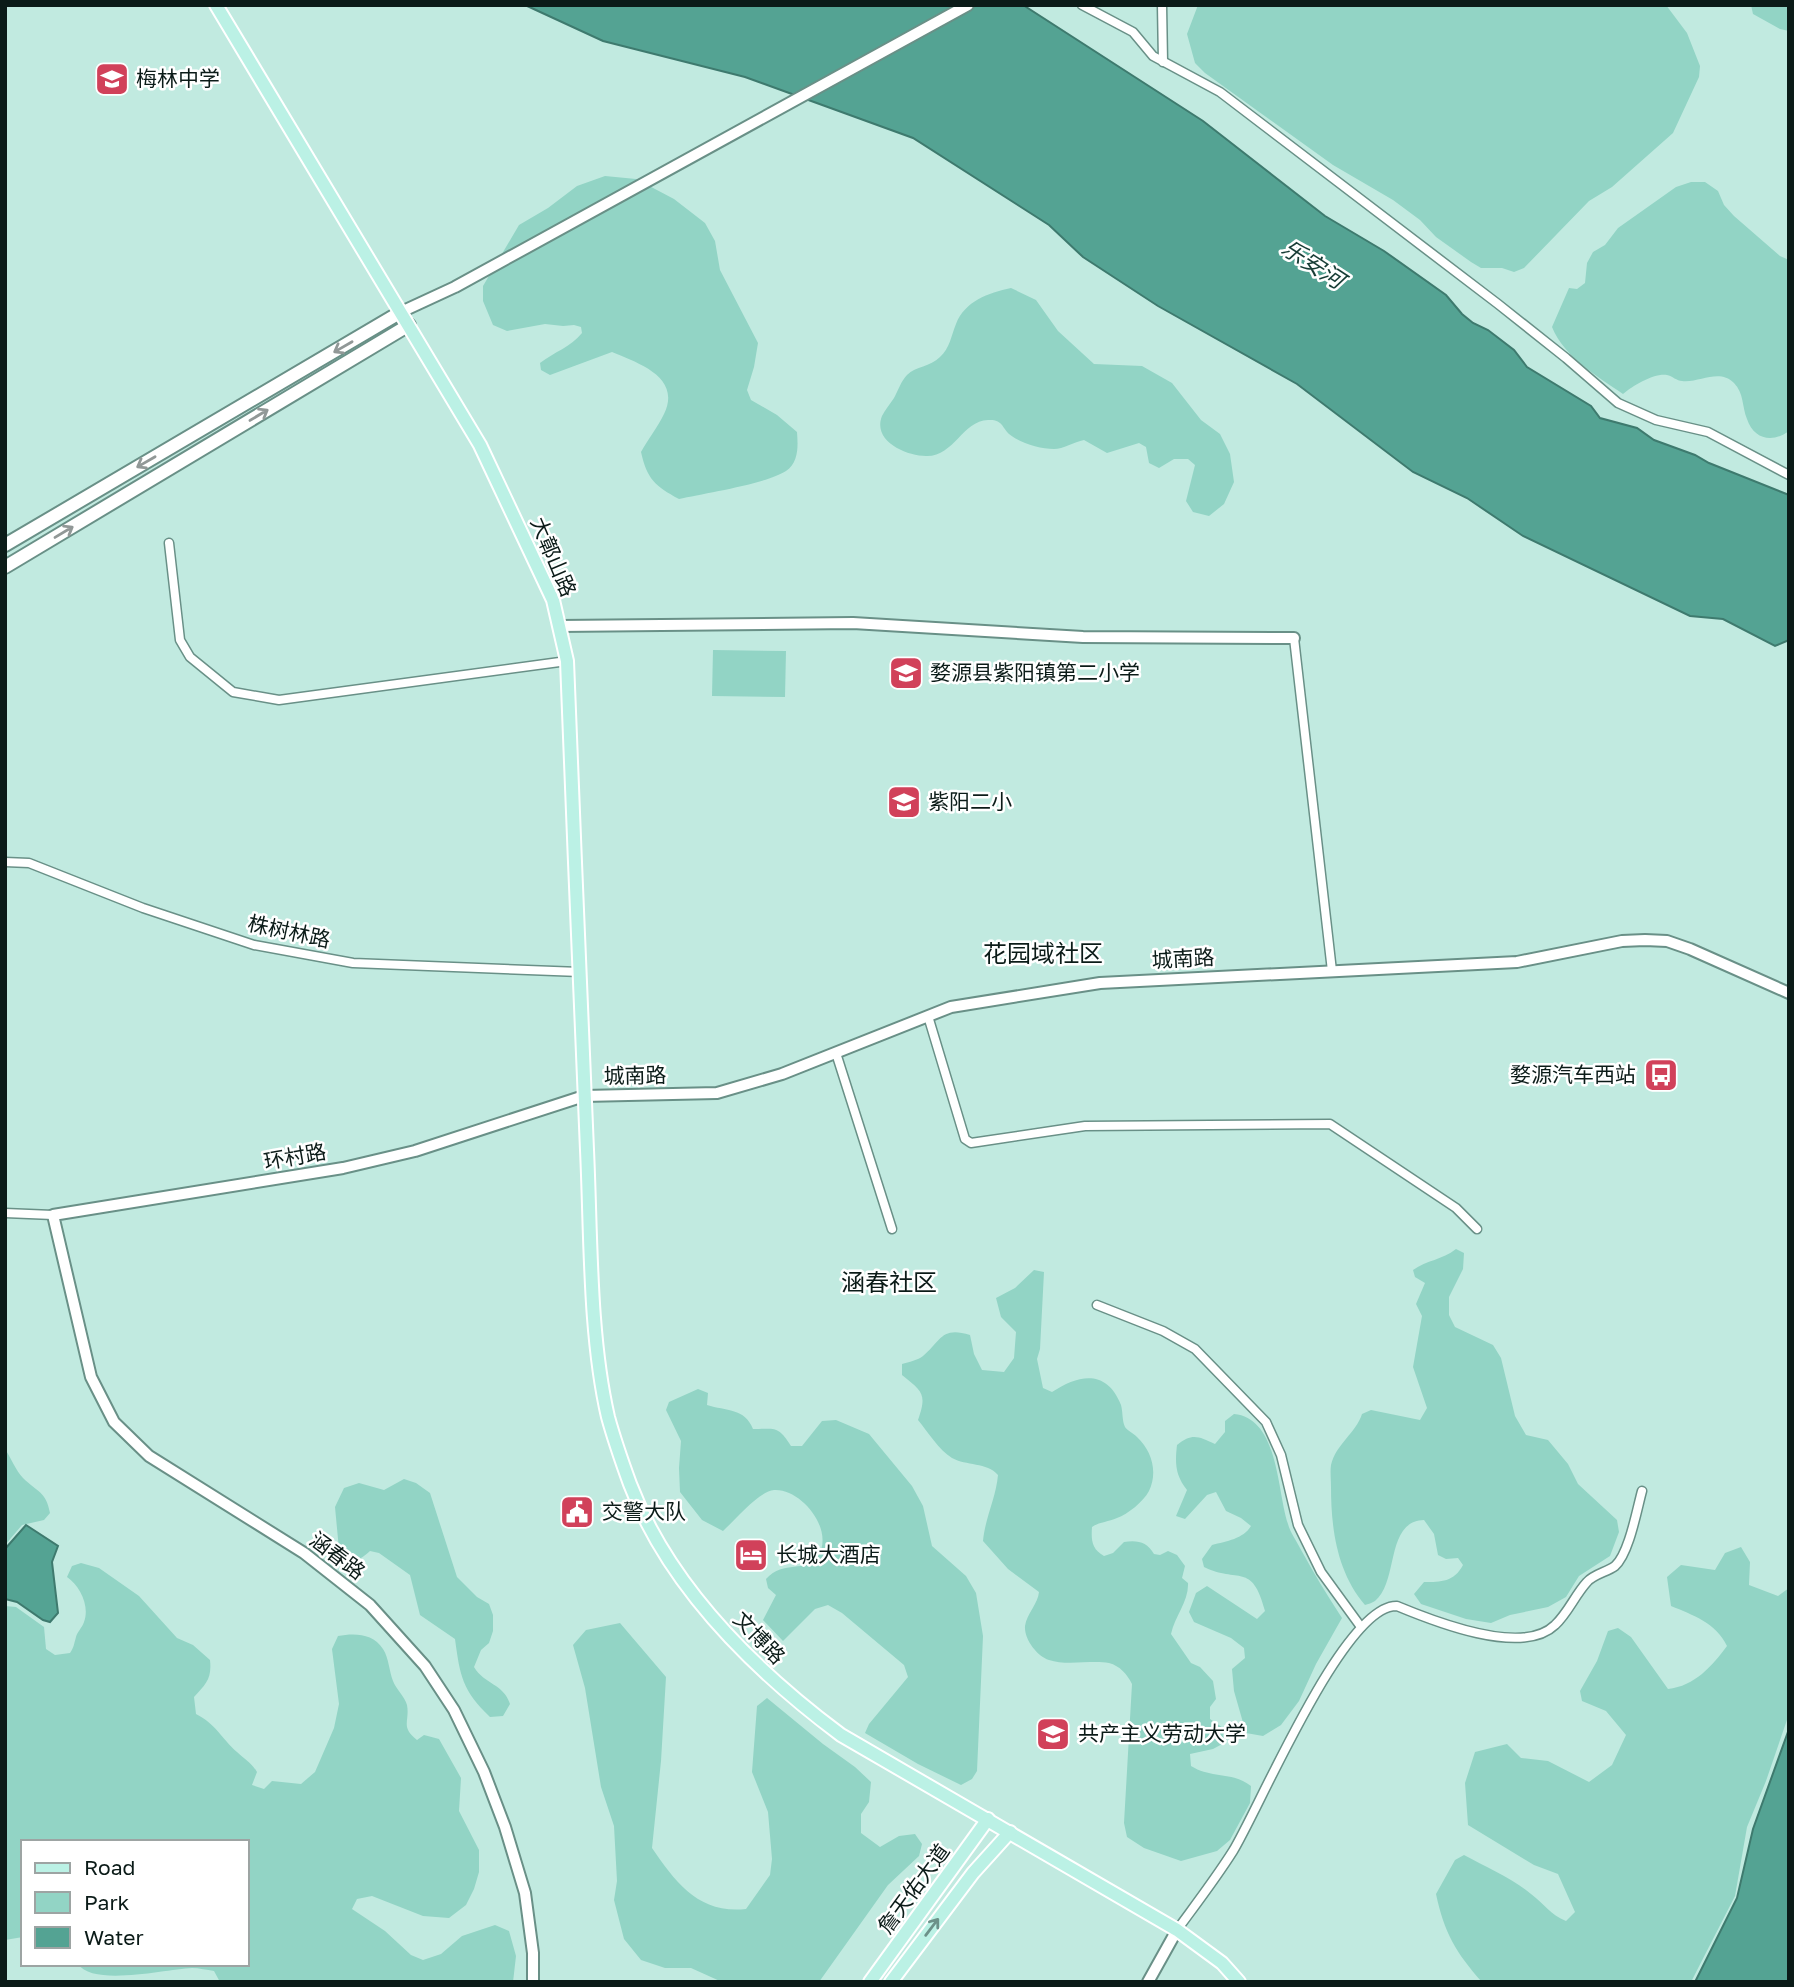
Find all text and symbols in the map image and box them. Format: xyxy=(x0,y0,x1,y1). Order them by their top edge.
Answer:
school or university icon: 梅林中学 xyxy=(93,60,131,98)
place label: 梅林中学 xyxy=(136,65,220,91)
water label: 乐安河 xyxy=(1277,233,1353,296)
one-way arrow xyxy=(333,340,353,354)
one-way arrow xyxy=(249,408,269,422)
one-way arrow xyxy=(137,455,157,469)
street label: 大鄣山路 xyxy=(526,513,582,600)
one-way arrow xyxy=(53,525,73,539)
school or university icon: 婺源县紫阳镇第二小学 xyxy=(887,654,925,692)
place label: 婺源县紫阳镇第二小学 xyxy=(930,659,1140,685)
school or university icon: 紫阳二小 xyxy=(885,783,923,821)
place label: 紫阳二小 xyxy=(928,788,1012,814)
street label: 株树林路 xyxy=(245,910,333,952)
district label: 花园域社区 xyxy=(983,938,1103,967)
street label: 城南路 xyxy=(1151,943,1215,973)
bus stop icon: 婺源汽车西站 xyxy=(1642,1056,1680,1094)
street label: 城南路 xyxy=(603,1061,667,1089)
place label: 婺源汽车西站 xyxy=(1510,1061,1636,1087)
street label: 环村路 xyxy=(262,1138,328,1174)
district label: 涵春社区 xyxy=(841,1267,937,1296)
public building icon: 交警大队 xyxy=(558,1493,596,1531)
place label: 交警大队 xyxy=(602,1498,686,1524)
street label: 涵春路 xyxy=(305,1526,371,1585)
hotel icon: 长城大酒店 xyxy=(732,1536,770,1574)
place label: 长城大酒店 xyxy=(776,1541,881,1567)
street label: 文博路 xyxy=(728,1606,791,1669)
school or university icon: 共产主义劳动大学 xyxy=(1034,1715,1072,1753)
place label: 共产主义劳动大学 xyxy=(1078,1720,1246,1746)
street label: 詹天佑大道 xyxy=(872,1838,955,1939)
legend xyxy=(21,1840,248,1966)
text: Road xyxy=(84,1854,135,1880)
text: Park xyxy=(84,1889,130,1915)
one-way arrow xyxy=(925,1918,940,1937)
text: Water xyxy=(84,1924,144,1950)

